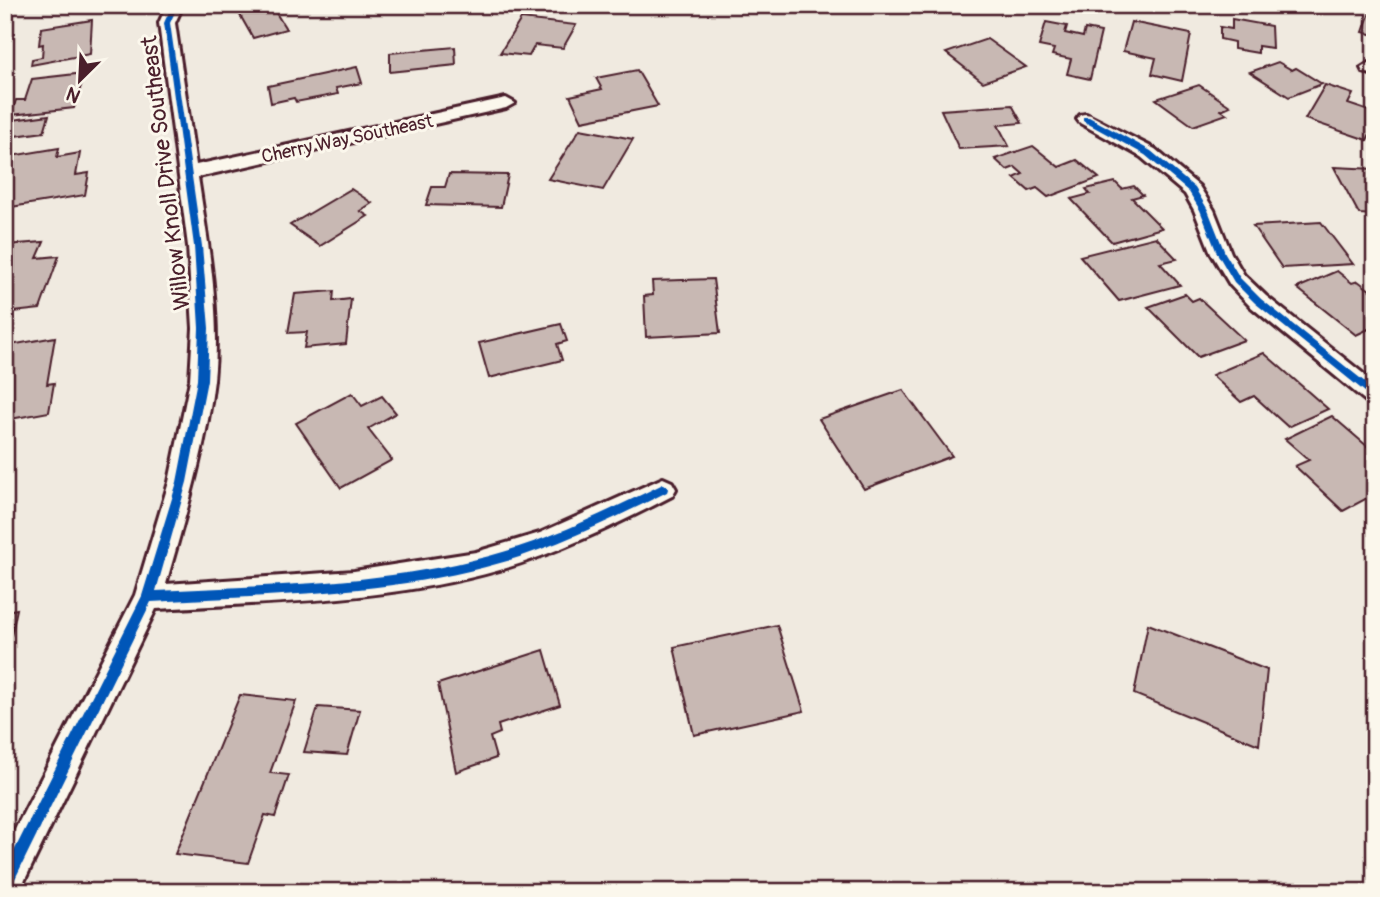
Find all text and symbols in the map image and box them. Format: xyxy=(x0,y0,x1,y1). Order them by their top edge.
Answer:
street label: Willow Knoll Drive Southeast xyxy=(134,33,197,312)
north arrow xyxy=(46,46,116,116)
text: N xyxy=(63,81,84,108)
street label: Cherry Way Southeast xyxy=(259,109,436,169)

